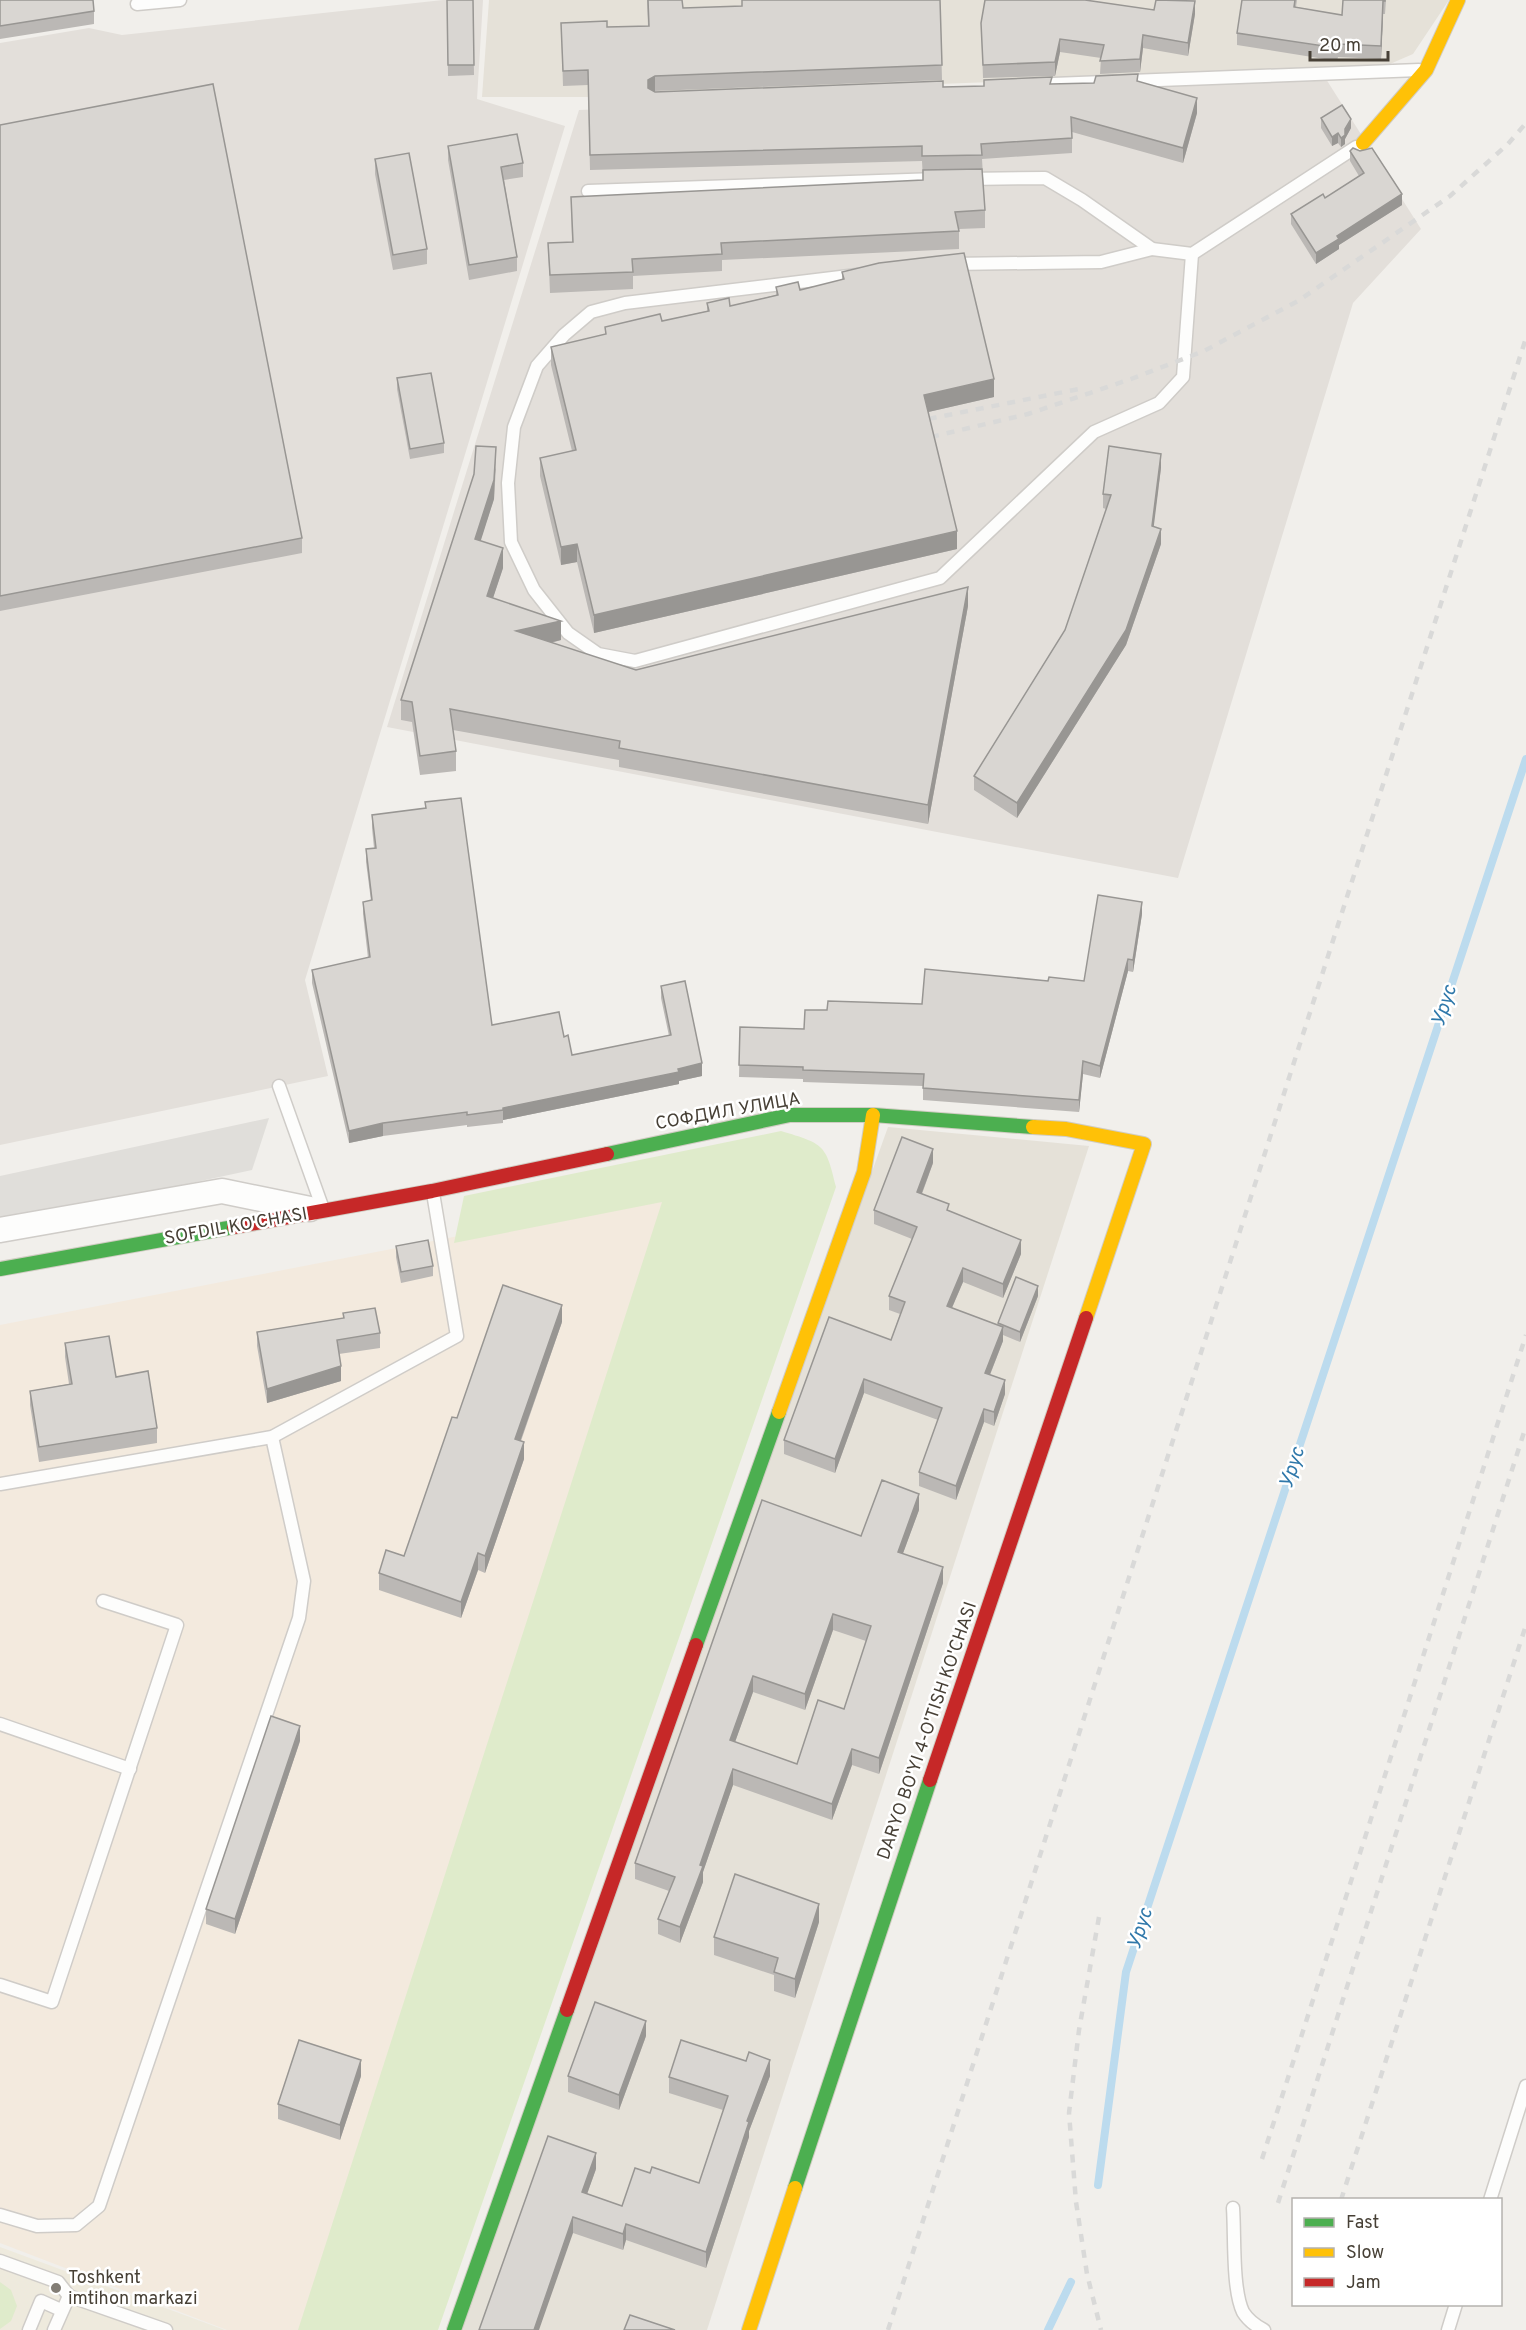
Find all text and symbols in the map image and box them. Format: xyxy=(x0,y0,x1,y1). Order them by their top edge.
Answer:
scale bar xyxy=(1310,24,1388,62)
text: 20 m xyxy=(1319,35,1361,58)
water label: Урус xyxy=(1426,982,1464,1030)
street label: СОФДИЛ УЛИЦА xyxy=(654,1088,802,1136)
street label: SOFDIL KO'CHASI xyxy=(163,1203,309,1251)
water label: Урус xyxy=(1274,1444,1312,1492)
street label: DARYO BO'YI 4-O'TISH KO'CHASI xyxy=(873,1599,983,1863)
water label: Урус xyxy=(1122,1905,1160,1953)
legend xyxy=(1292,2198,1502,2306)
text: Fast xyxy=(1346,2212,1379,2235)
text: Slow xyxy=(1346,2242,1384,2265)
place label: Toshkent imtihon markazi xyxy=(68,2267,197,2311)
text: Jam xyxy=(1346,2272,1381,2295)
marker: Toshkent imtihon markazi xyxy=(49,2281,63,2295)

